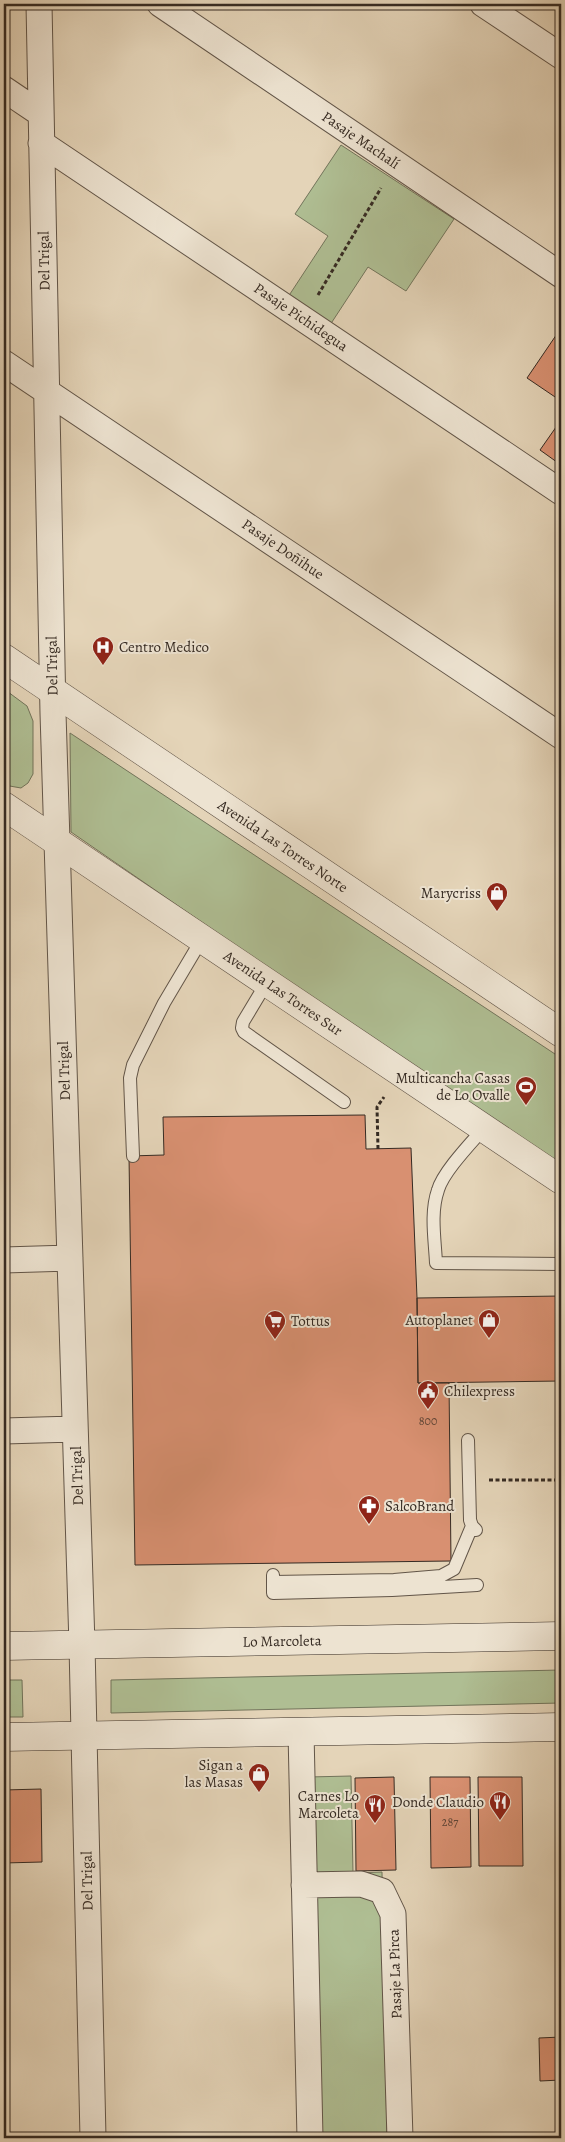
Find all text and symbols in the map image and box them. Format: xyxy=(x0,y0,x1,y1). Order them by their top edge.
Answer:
street label: Pasaje Machalí xyxy=(318,106,404,174)
street label: Del Trigal xyxy=(33,231,55,291)
street label: Pasaje Pichidegua xyxy=(250,278,352,356)
street label: Pasaje Doñihue xyxy=(238,514,328,584)
hospital icon: Centro Medico xyxy=(91,635,115,666)
street label: Del Trigal xyxy=(41,636,63,696)
place label: Centro Medico xyxy=(119,637,209,657)
street label: Avenida Las Torres Norte xyxy=(213,794,352,897)
shop icon: Marycriss xyxy=(485,881,509,912)
place label: Marycriss xyxy=(421,883,481,903)
street label: Avenida Las Torres Sur xyxy=(219,945,347,1040)
street label: Del Trigal xyxy=(53,1041,75,1101)
place label: Multicancha Casas de Lo Ovalle xyxy=(395,1068,510,1105)
sports icon: Multicancha Casas de Lo Ovalle xyxy=(514,1075,538,1106)
shop icon: Autoplanet xyxy=(477,1308,501,1339)
supermarket icon: Tottus xyxy=(263,1309,287,1340)
place label: Autoplanet xyxy=(405,1310,473,1330)
place label: Tottus xyxy=(291,1311,330,1331)
public building icon: Chilexpress xyxy=(416,1379,440,1410)
place label: Chilexpress xyxy=(444,1381,515,1401)
house number: 800 xyxy=(419,1413,437,1429)
street label: Del Trigal xyxy=(66,1446,88,1506)
pharmacy icon: SalcoBrand xyxy=(357,1494,381,1525)
place label: SalcoBrand xyxy=(385,1496,455,1516)
street label: Lo Marcoleta xyxy=(242,1630,322,1652)
place label: Sigan a las Masas xyxy=(185,1755,243,1792)
shop icon: Sigan a las Masas xyxy=(247,1762,271,1793)
place label: Carnes Lo Marcoleta xyxy=(298,1786,359,1823)
restaurant icon: Donde Claudio xyxy=(488,1790,512,1821)
place label: Donde Claudio xyxy=(392,1792,484,1812)
restaurant icon: Carnes Lo Marcoleta xyxy=(363,1793,387,1824)
house number: 287 xyxy=(442,1814,459,1830)
street label: Del Trigal xyxy=(76,1851,98,1911)
street label: Pasaje La Pirca xyxy=(383,1929,407,2019)

